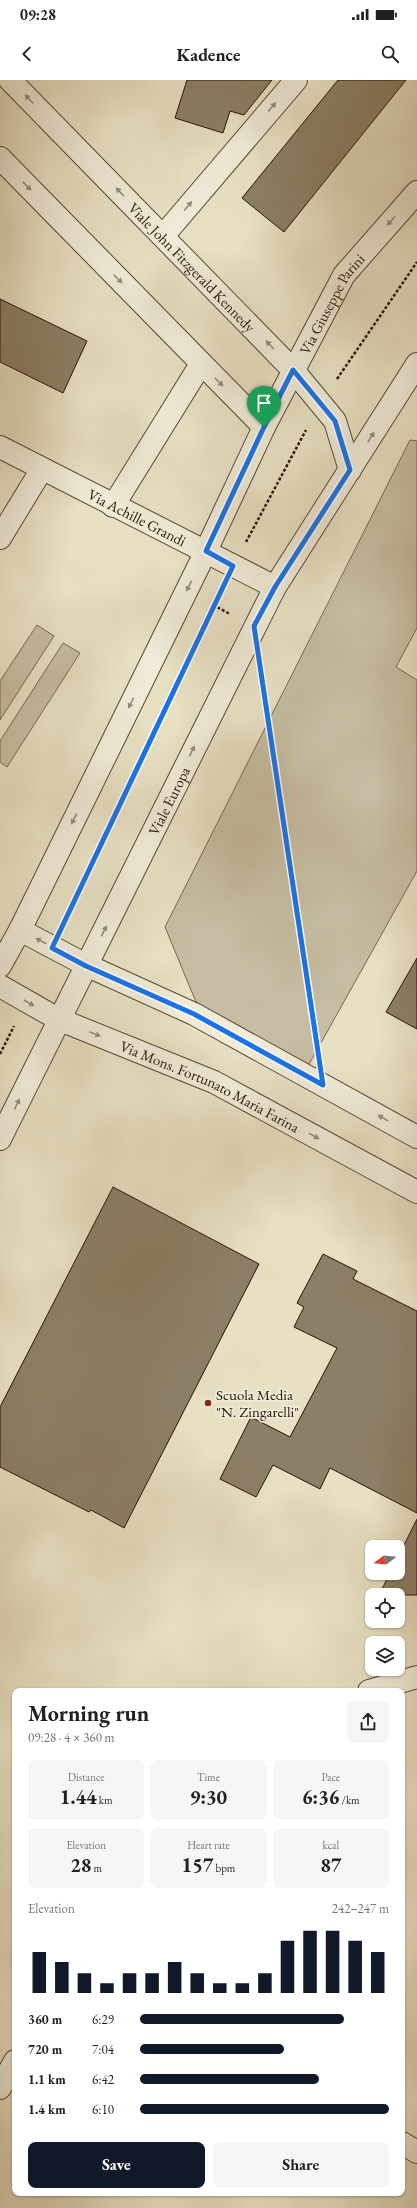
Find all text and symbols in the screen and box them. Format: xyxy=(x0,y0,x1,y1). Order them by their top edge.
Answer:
text: 09:28 xyxy=(20,5,56,24)
icon: back xyxy=(16,43,38,65)
text: Kadence xyxy=(177,43,240,66)
icon: search xyxy=(379,43,401,65)
one-way arrow xyxy=(24,94,34,104)
one-way arrow xyxy=(268,102,277,113)
one-way arrow xyxy=(22,181,31,191)
one-way arrow xyxy=(115,187,125,197)
street label: Viale John Fitzgerald Kennedy xyxy=(125,198,260,336)
one-way arrow xyxy=(184,201,193,212)
one-way arrow xyxy=(387,217,396,226)
street label: Via Giuseppe Parini xyxy=(295,249,369,357)
one-way arrow xyxy=(113,274,123,284)
one-way arrow xyxy=(265,340,275,350)
one-way arrow xyxy=(214,377,224,387)
pin xyxy=(247,386,281,427)
icon: arrive xyxy=(253,392,275,414)
one-way arrow xyxy=(367,432,375,442)
street label: Via Achille Grandi xyxy=(85,484,190,550)
one-way arrow xyxy=(185,580,192,592)
one-way arrow xyxy=(128,697,134,708)
one-way arrow xyxy=(189,746,196,757)
street label: Viale Europa xyxy=(143,763,194,838)
one-way arrow xyxy=(71,814,77,825)
one-way arrow xyxy=(101,925,107,936)
one-way arrow xyxy=(35,938,46,945)
one-way arrow xyxy=(23,999,35,1006)
one-way arrow xyxy=(89,1031,101,1037)
street label: Via Mons. Fortunato Maria Farina xyxy=(117,1036,303,1136)
one-way arrow xyxy=(14,1098,20,1110)
one-way arrow xyxy=(377,1115,389,1122)
one-way arrow xyxy=(308,1132,319,1139)
place label: Scuola Media "N. Zingarelli" xyxy=(216,1385,299,1421)
marker: Scuola Media "N. Zingarelli" xyxy=(203,1398,213,1408)
north arrow xyxy=(365,1540,405,1580)
map controls xyxy=(365,1540,405,1676)
button: locate xyxy=(365,1588,405,1628)
button: layers xyxy=(365,1636,405,1676)
text: Morning run xyxy=(28,1699,149,1728)
button: share xyxy=(347,1701,389,1743)
text: 09:28 · 4 × 360 m xyxy=(28,1729,115,1746)
text: Distance xyxy=(68,1770,105,1784)
text: Time xyxy=(197,1770,220,1784)
text: Pace xyxy=(322,1770,340,1784)
text: 1.44 xyxy=(60,1784,97,1810)
text: 9:30 xyxy=(190,1784,227,1810)
text: 6:36 xyxy=(302,1784,339,1810)
text: km xyxy=(97,1793,112,1807)
text: /km xyxy=(339,1793,360,1807)
text: Elevation xyxy=(66,1838,106,1852)
text: Heart rate xyxy=(187,1838,230,1852)
text: kcal xyxy=(323,1838,339,1852)
text: 28 xyxy=(70,1852,91,1878)
text: 157 xyxy=(182,1852,213,1878)
text: 87 xyxy=(320,1852,341,1878)
text: m xyxy=(91,1861,102,1875)
text: bpm xyxy=(213,1861,235,1875)
text: Elevation xyxy=(28,1900,75,1917)
text: 242–247 m xyxy=(332,1900,389,1917)
text: 360 m xyxy=(28,2011,62,2028)
text: 6:29 xyxy=(92,2011,114,2028)
text: 720 m xyxy=(28,2041,62,2058)
text: 7:04 xyxy=(92,2041,114,2058)
text: 1.1 km xyxy=(28,2071,66,2088)
text: 6:42 xyxy=(92,2071,114,2088)
text: 1.4 km xyxy=(28,2101,66,2118)
text: 6:10 xyxy=(92,2101,114,2118)
button: Save xyxy=(28,2142,205,2188)
button: Share xyxy=(213,2142,389,2188)

